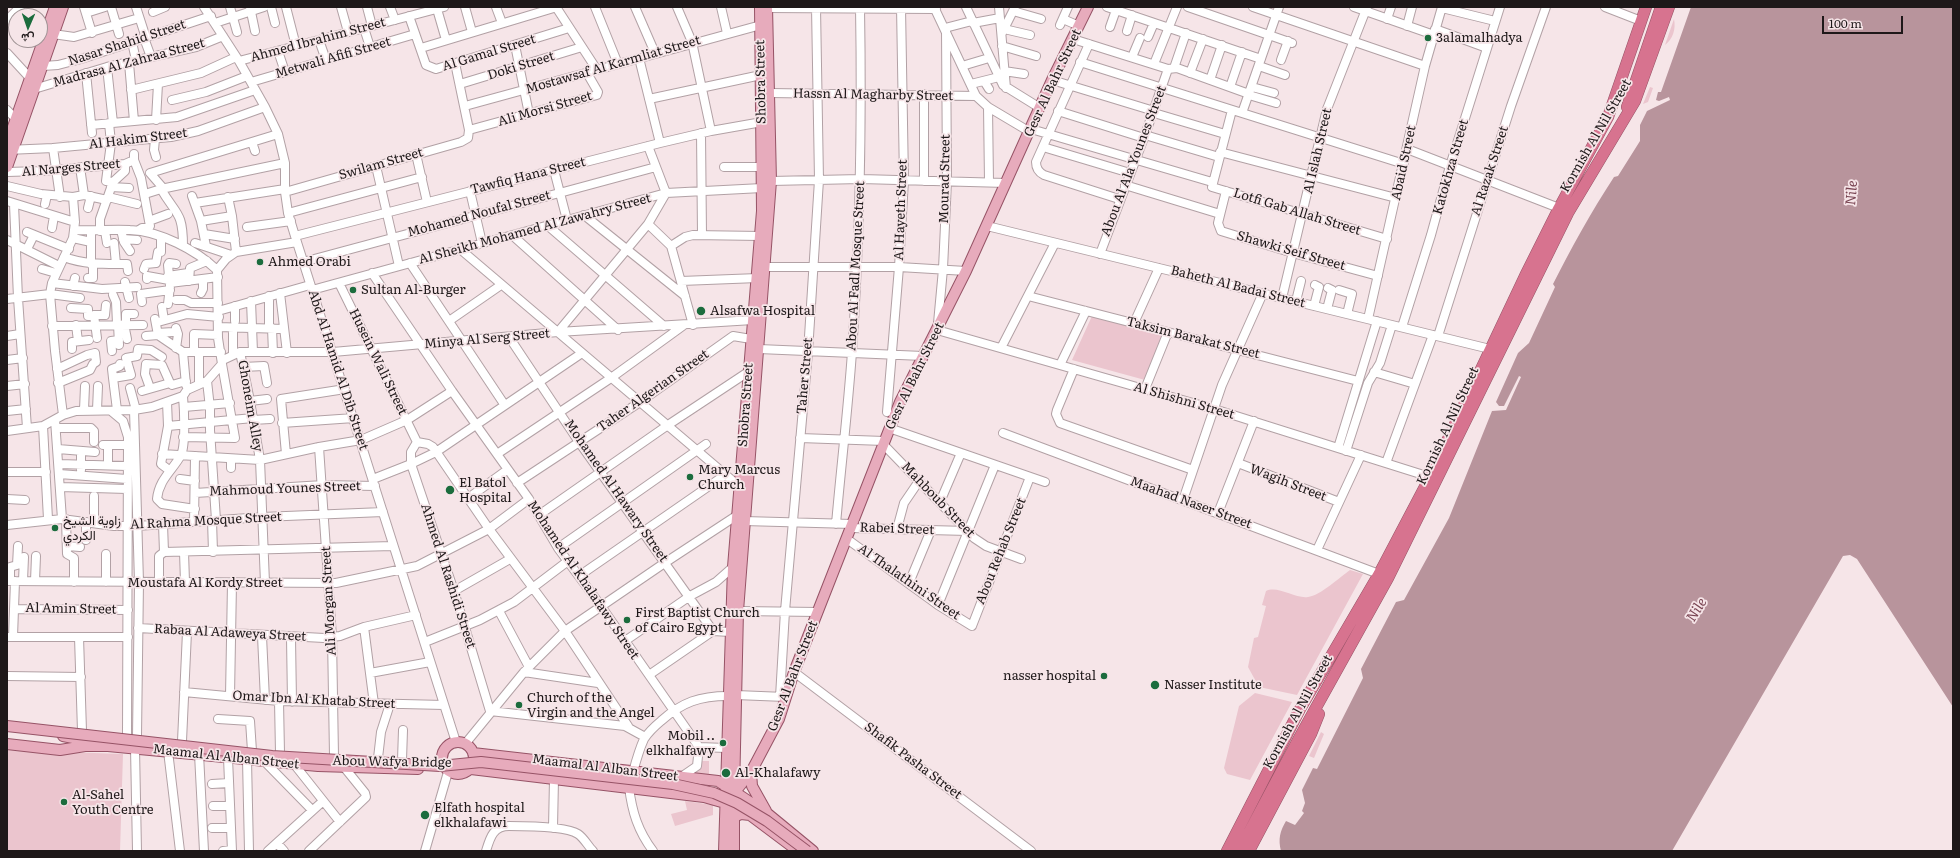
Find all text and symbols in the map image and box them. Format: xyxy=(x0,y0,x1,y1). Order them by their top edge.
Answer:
north arrow xyxy=(8,8,48,48)
scale bar xyxy=(1824,8,1905,34)
street label: Ahmed Ibrahim Street xyxy=(249,14,387,66)
text: 100 m xyxy=(1829,14,1862,32)
street label: Nasar Shahid Street xyxy=(66,17,188,69)
street label: Gesr Al Bahr Street xyxy=(1021,26,1085,140)
place label: 3alamalhadya xyxy=(1436,30,1523,46)
text: ش xyxy=(21,31,35,47)
street label: Al Gamal Street xyxy=(440,31,538,75)
street label: Mostawsaf Al Karmliat Street xyxy=(524,33,702,97)
marker: 3alamalhadya xyxy=(1423,33,1433,43)
street label: Metwali Afifi Street xyxy=(273,34,393,82)
street label: Madrasa Al Zahraa Street xyxy=(51,35,207,91)
street label: Shobra Street xyxy=(752,40,770,124)
street label: Doki Street xyxy=(486,48,556,84)
street label: Kornish Al Nil Street xyxy=(1557,76,1635,196)
street label: Abou Al Ala Younes Street xyxy=(1098,83,1170,239)
street label: Hassn Al Magharby Street xyxy=(793,86,953,104)
street label: Ali Morsi Street xyxy=(496,88,594,130)
street label: Al Islah Street xyxy=(1301,107,1335,195)
street label: Katokhza Street xyxy=(1430,118,1472,216)
street label: Abaid Street xyxy=(1388,124,1420,202)
street label: Al Razak Street xyxy=(1468,124,1512,218)
street label: Al Hakim Street xyxy=(88,125,188,153)
street label: Mourad Street xyxy=(936,134,954,224)
street label: Swilam Street xyxy=(337,145,425,183)
street label: Tawfiq Hana Street xyxy=(469,154,587,198)
street label: Al Narges Street xyxy=(21,156,121,180)
street label: Al Hayeth Street xyxy=(891,159,911,261)
water label: Nile xyxy=(1843,180,1861,206)
street label: Abou Al Fadl Mosque Street xyxy=(844,181,868,351)
street label: Lotfi Gab Allah Street xyxy=(1231,185,1363,239)
street label: Mohamed Noufal Street xyxy=(406,187,552,241)
street label: Al Sheikh Mohamed Al Zawahry Street xyxy=(417,190,653,268)
street label: Shawki Seif Street xyxy=(1235,228,1347,274)
place label: Ahmed Orabi xyxy=(268,254,351,270)
marker: Ahmed Orabi xyxy=(255,257,265,267)
street label: Baheth Al Badai Street xyxy=(1169,263,1307,311)
place label: Sultan Al-Burger xyxy=(361,282,466,298)
marker: Sultan Al-Burger xyxy=(348,285,358,295)
street label: Abd Al Hamid Al Dib Street xyxy=(305,288,371,452)
place label: Alsafwa Hospital xyxy=(710,303,815,319)
marker: Alsafwa Hospital xyxy=(695,305,707,317)
street label: Husein Wali Street xyxy=(345,306,411,418)
street label: Taksim Barakat Street xyxy=(1125,314,1261,362)
street label: Gesr Al Bahr Street xyxy=(882,320,948,432)
street label: Minya Al Serg Street xyxy=(423,326,551,352)
street label: Taher Street xyxy=(794,337,816,415)
street label: Taher Algerian Street xyxy=(594,347,712,435)
street label: Ghoneim Alley xyxy=(234,359,266,453)
street label: Shobra Street xyxy=(735,362,757,448)
street label: Kornish Al Nil Street xyxy=(1414,364,1482,488)
street label: Al Shishni Street xyxy=(1132,379,1236,423)
street label: Mohamed Al Hawary Street xyxy=(561,417,671,565)
street label: Mahboub Street xyxy=(898,459,978,541)
street label: Wagih Street xyxy=(1247,461,1329,505)
place label: Mary Marcus Church xyxy=(698,462,780,493)
marker: Mary Marcus Church xyxy=(685,472,695,482)
street label: Maahad Naser Street xyxy=(1128,474,1254,532)
place label: El Batol Hospital xyxy=(459,475,512,506)
street label: Mahmoud Younes Street xyxy=(209,479,361,499)
marker: El Batol Hospital xyxy=(444,484,456,496)
street label: Abou Rehab Street xyxy=(972,495,1030,607)
street label: Mohamed Al Khalafawy Street xyxy=(524,497,642,663)
street label: Ahmed Al Rashidi Street xyxy=(417,502,479,650)
street label: Al Rahma Mosque Street xyxy=(130,509,282,533)
place label: زاوية الشيخ الكردي xyxy=(63,513,121,544)
street label: Rabei Street xyxy=(859,520,935,538)
marker: زاوية الشيخ الكردي xyxy=(50,523,60,533)
street label: Al Thalathini Street xyxy=(855,541,963,623)
street label: Ali Morgan Street xyxy=(318,546,340,656)
street label: Moustafa Al Kordy Street xyxy=(127,575,283,591)
water label: Nile xyxy=(1683,595,1711,625)
street label: Al Amin Street xyxy=(25,600,117,618)
place label: First Baptist Church of Cairo Egypt xyxy=(635,605,760,636)
marker: First Baptist Church of Cairo Egypt xyxy=(622,615,632,625)
street label: Gesr Al Bahr Street xyxy=(765,618,821,734)
street label: Rabaa Al Adaweya Street xyxy=(153,621,307,645)
street label: Kornish Al Nil Street xyxy=(1260,652,1336,772)
place label: nasser hospital xyxy=(1003,668,1096,684)
marker: nasser hospital xyxy=(1099,671,1109,681)
place label: Nasser Institute xyxy=(1164,677,1262,693)
marker: Nasser Institute xyxy=(1149,679,1161,691)
street label: Omar Ibn Al Khatab Street xyxy=(232,688,396,712)
place label: Church of the Virgin and the Angel xyxy=(527,690,655,721)
marker: Church of the Virgin and the Angel xyxy=(514,700,524,710)
street label: Shafik Pasha Street xyxy=(861,719,965,803)
place label: Mobil .. elkhalfawy xyxy=(646,728,715,759)
marker: Mobil .. elkhalfawy xyxy=(718,738,728,748)
street label: Maamal Al Alban Street xyxy=(152,742,300,772)
street label: Maamal Al Alban Street xyxy=(531,751,679,785)
street label: Abou Wafya Bridge xyxy=(332,753,452,771)
place label: Al-Khalafawy xyxy=(735,765,820,781)
marker: Al-Khalafawy xyxy=(720,767,732,779)
place label: Al-Sahel Youth Centre xyxy=(72,787,154,818)
marker: Al-Sahel Youth Centre xyxy=(59,797,69,807)
place label: Elfath hospital elkhalafawi xyxy=(434,800,525,831)
marker: Elfath hospital elkhalafawi xyxy=(419,809,431,821)

